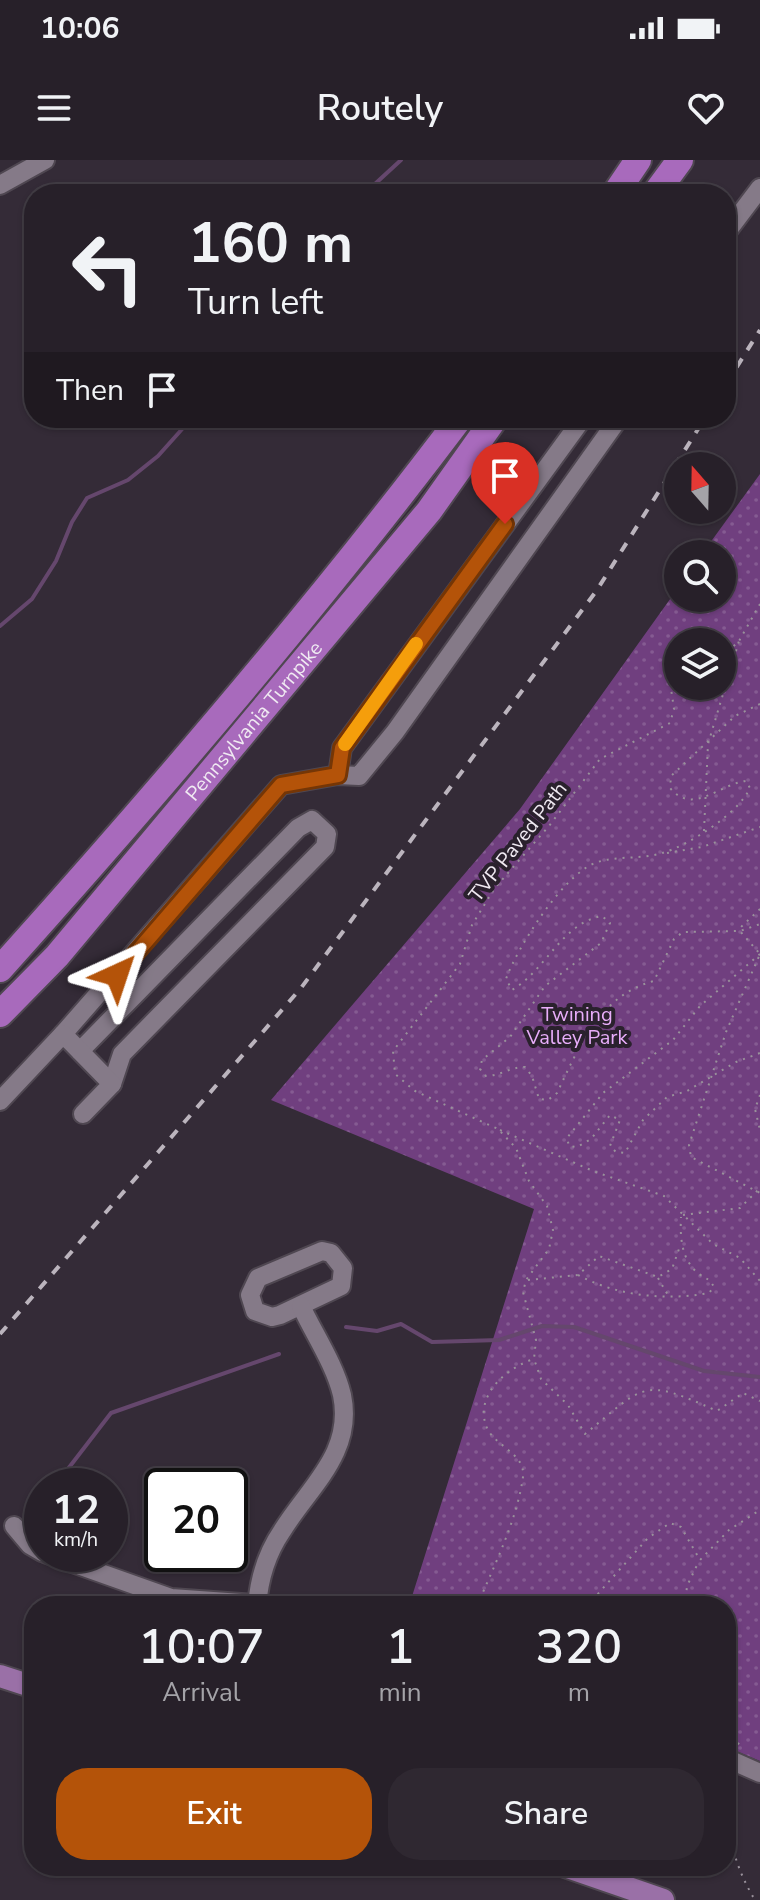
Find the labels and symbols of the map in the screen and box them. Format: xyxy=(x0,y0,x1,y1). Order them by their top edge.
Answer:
pin xyxy=(471,442,539,524)
north arrow xyxy=(664,452,736,524)
street label: Pennsylvania Turnpike xyxy=(179,635,328,806)
street label: TVP Paved Path xyxy=(463,776,573,908)
position arrow xyxy=(75,933,159,1017)
park label: Twining Valley Park xyxy=(526,1001,628,1051)
speed limit sign: 20 xyxy=(144,1468,248,1572)

